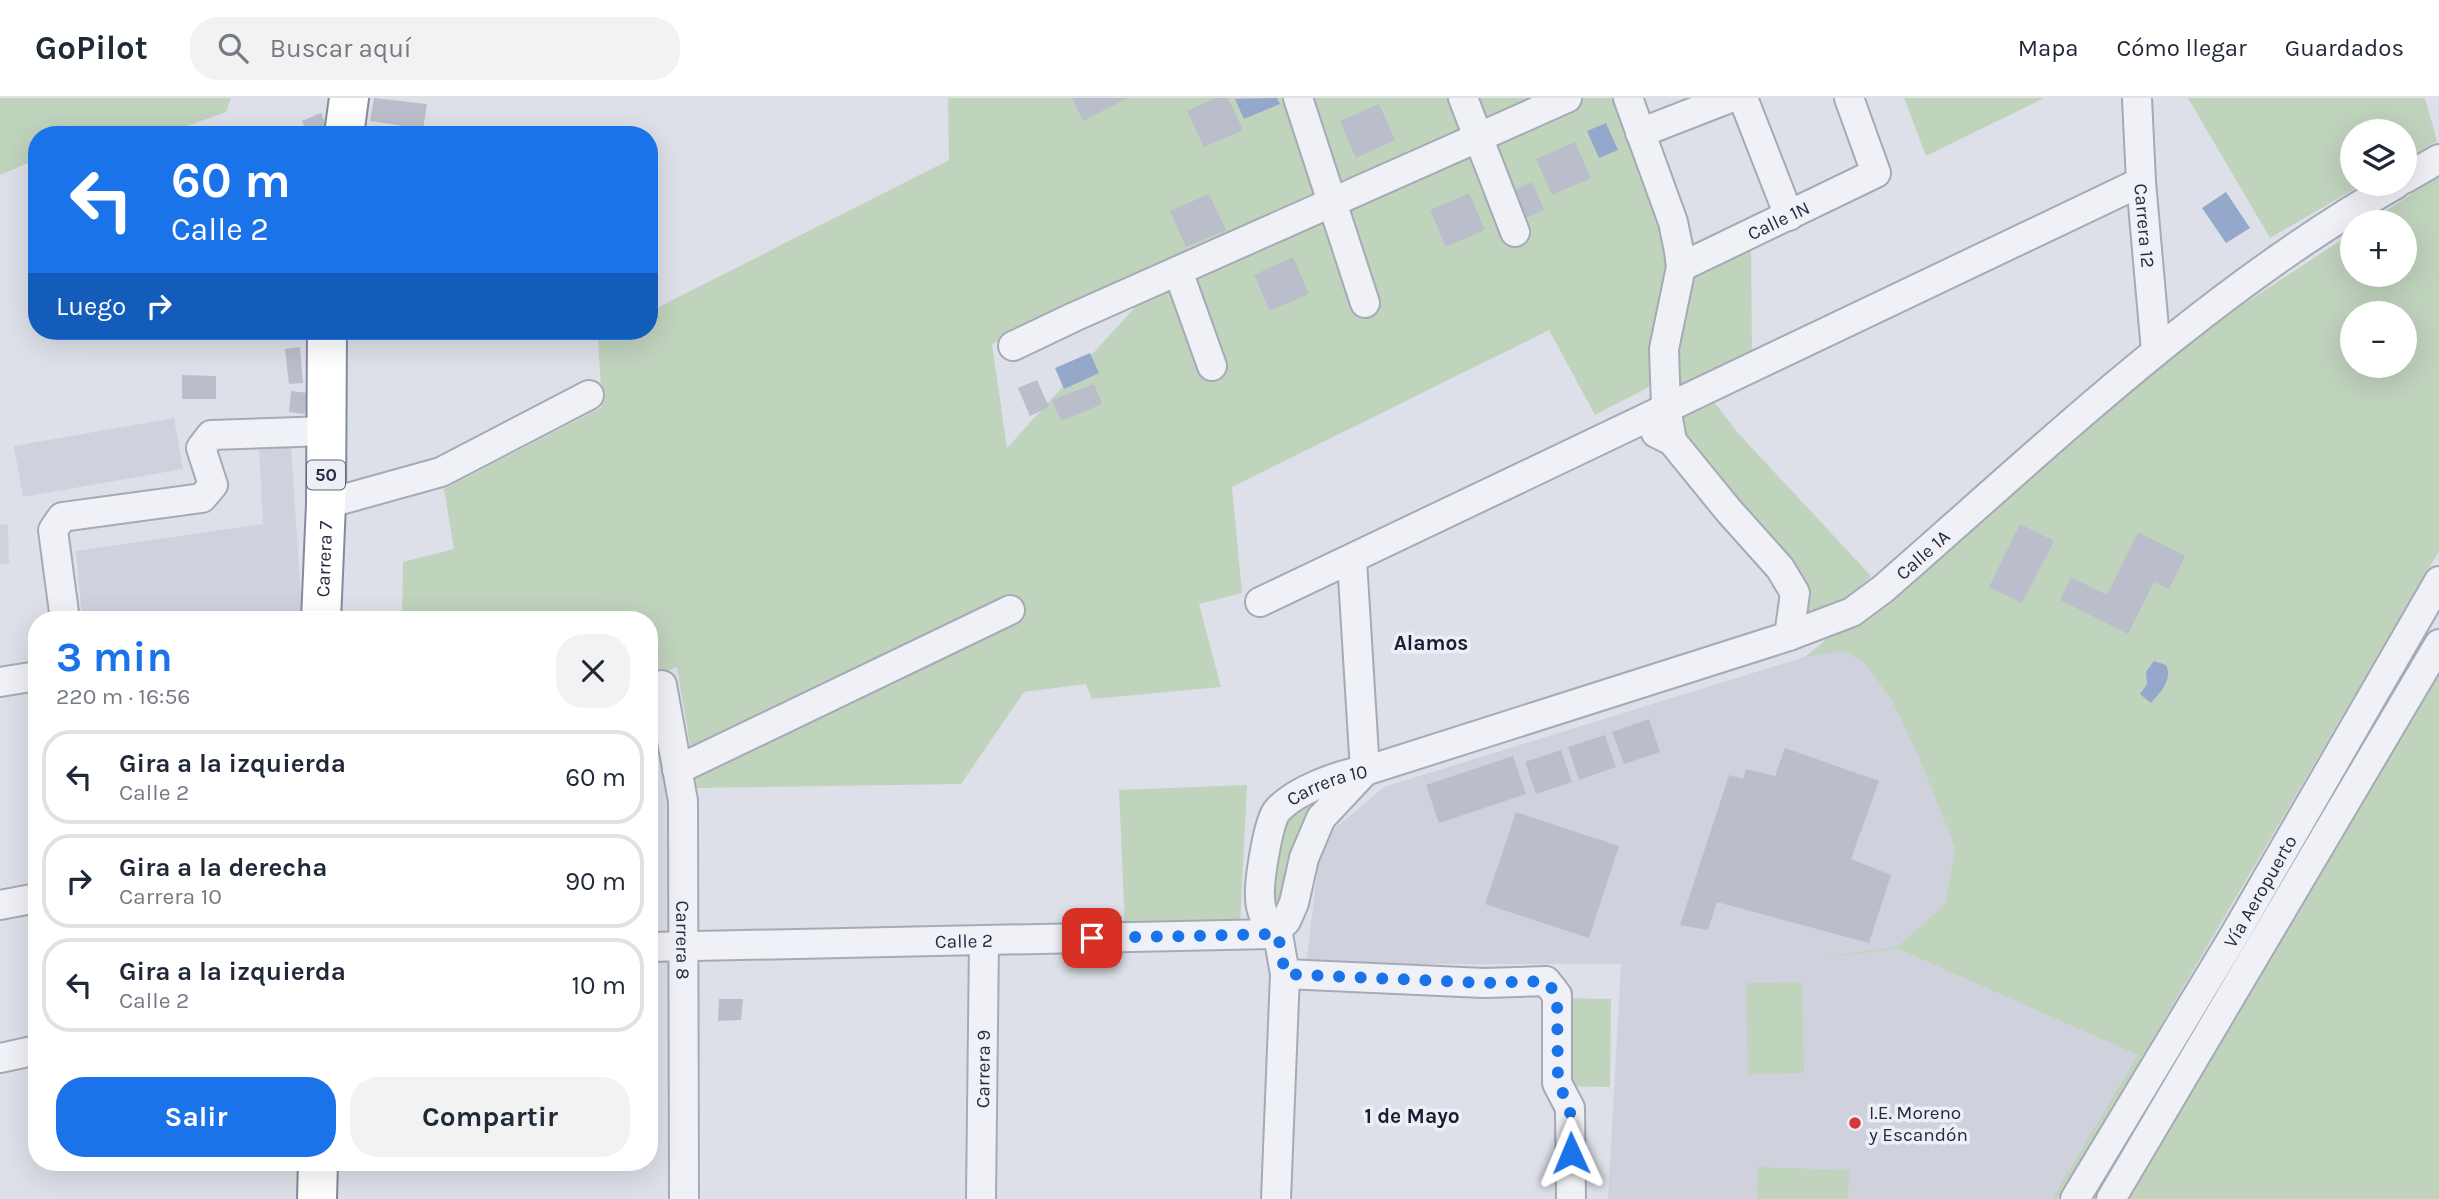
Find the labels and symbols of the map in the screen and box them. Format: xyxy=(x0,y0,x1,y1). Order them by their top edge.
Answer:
street label: Carrera 12 xyxy=(2129,183,2159,269)
street label: Calle 1N xyxy=(1744,197,1813,245)
road number: 50 xyxy=(307,460,345,489)
street label: Carrera 7 xyxy=(312,520,337,598)
street label: Calle 1A xyxy=(1892,526,1954,585)
district label: Alamos xyxy=(1394,631,1468,655)
street label: Carrera 10 xyxy=(1283,761,1369,811)
street label: Vía Aeropuerto xyxy=(2219,832,2302,952)
street label: Carrera 8 xyxy=(671,900,693,980)
pin xyxy=(1062,908,1122,968)
street label: Calle 2 xyxy=(935,930,993,953)
street label: Carrera 9 xyxy=(972,1030,995,1108)
place label: I.E. Moreno y Escandón xyxy=(1868,1102,1968,1146)
district label: 1 de Mayo xyxy=(1364,1104,1460,1128)
marker: I.E. Moreno y Escandón xyxy=(1847,1115,1863,1131)
position arrow xyxy=(1534,1116,1608,1190)

